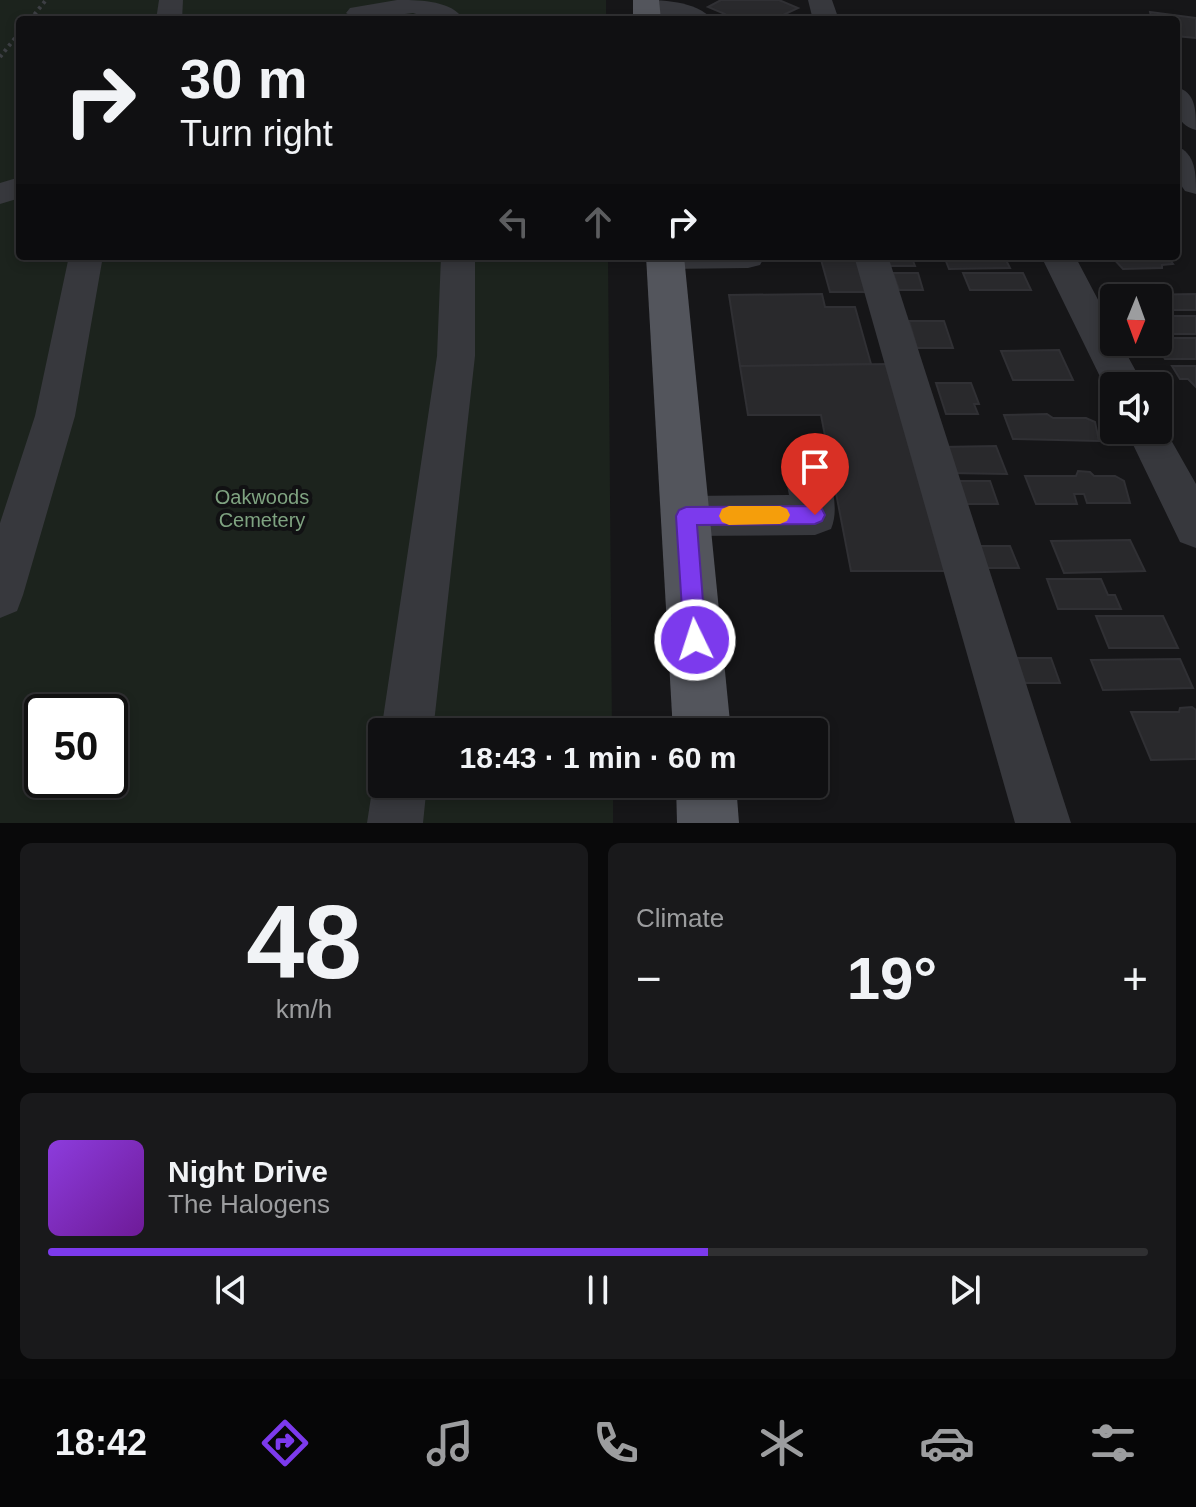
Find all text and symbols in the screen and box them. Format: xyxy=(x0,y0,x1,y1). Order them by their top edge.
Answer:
text: 30 m xyxy=(180,47,308,110)
icon: right xyxy=(48,48,152,152)
text: Turn right xyxy=(180,113,333,154)
icon: left xyxy=(492,200,536,244)
icon: ahead xyxy=(576,200,620,244)
icon: right xyxy=(660,200,704,244)
north arrow xyxy=(1100,284,1172,356)
map controls xyxy=(1100,284,1172,444)
button: sound xyxy=(1100,372,1172,444)
pin xyxy=(781,433,849,515)
icon: arrive xyxy=(793,445,837,489)
park label: Oakwoods Cemetery xyxy=(215,486,309,531)
position arrow xyxy=(653,598,737,682)
speed limit sign: 50 xyxy=(24,694,128,798)
text: 18:43 · 1 min · 60 m xyxy=(460,741,736,774)
text: 48 xyxy=(246,884,362,1000)
text: Climate xyxy=(636,903,724,933)
text: 19° xyxy=(847,945,937,1012)
text: − xyxy=(636,954,662,1003)
text: + xyxy=(1122,954,1148,1003)
text: km/h xyxy=(276,994,332,1024)
text: Night Drive xyxy=(168,1155,328,1188)
text: The Halogens xyxy=(168,1189,330,1219)
icon: previous xyxy=(209,1268,253,1312)
icon: pause xyxy=(576,1268,620,1312)
icon: next xyxy=(943,1268,987,1312)
icon: directions xyxy=(257,1415,313,1471)
icon: music xyxy=(422,1415,478,1471)
icon: phone xyxy=(588,1415,644,1471)
icon: climate xyxy=(754,1415,810,1471)
icon: car xyxy=(919,1415,975,1471)
icon: filters xyxy=(1085,1415,1141,1471)
text: 18:42 xyxy=(55,1422,147,1463)

